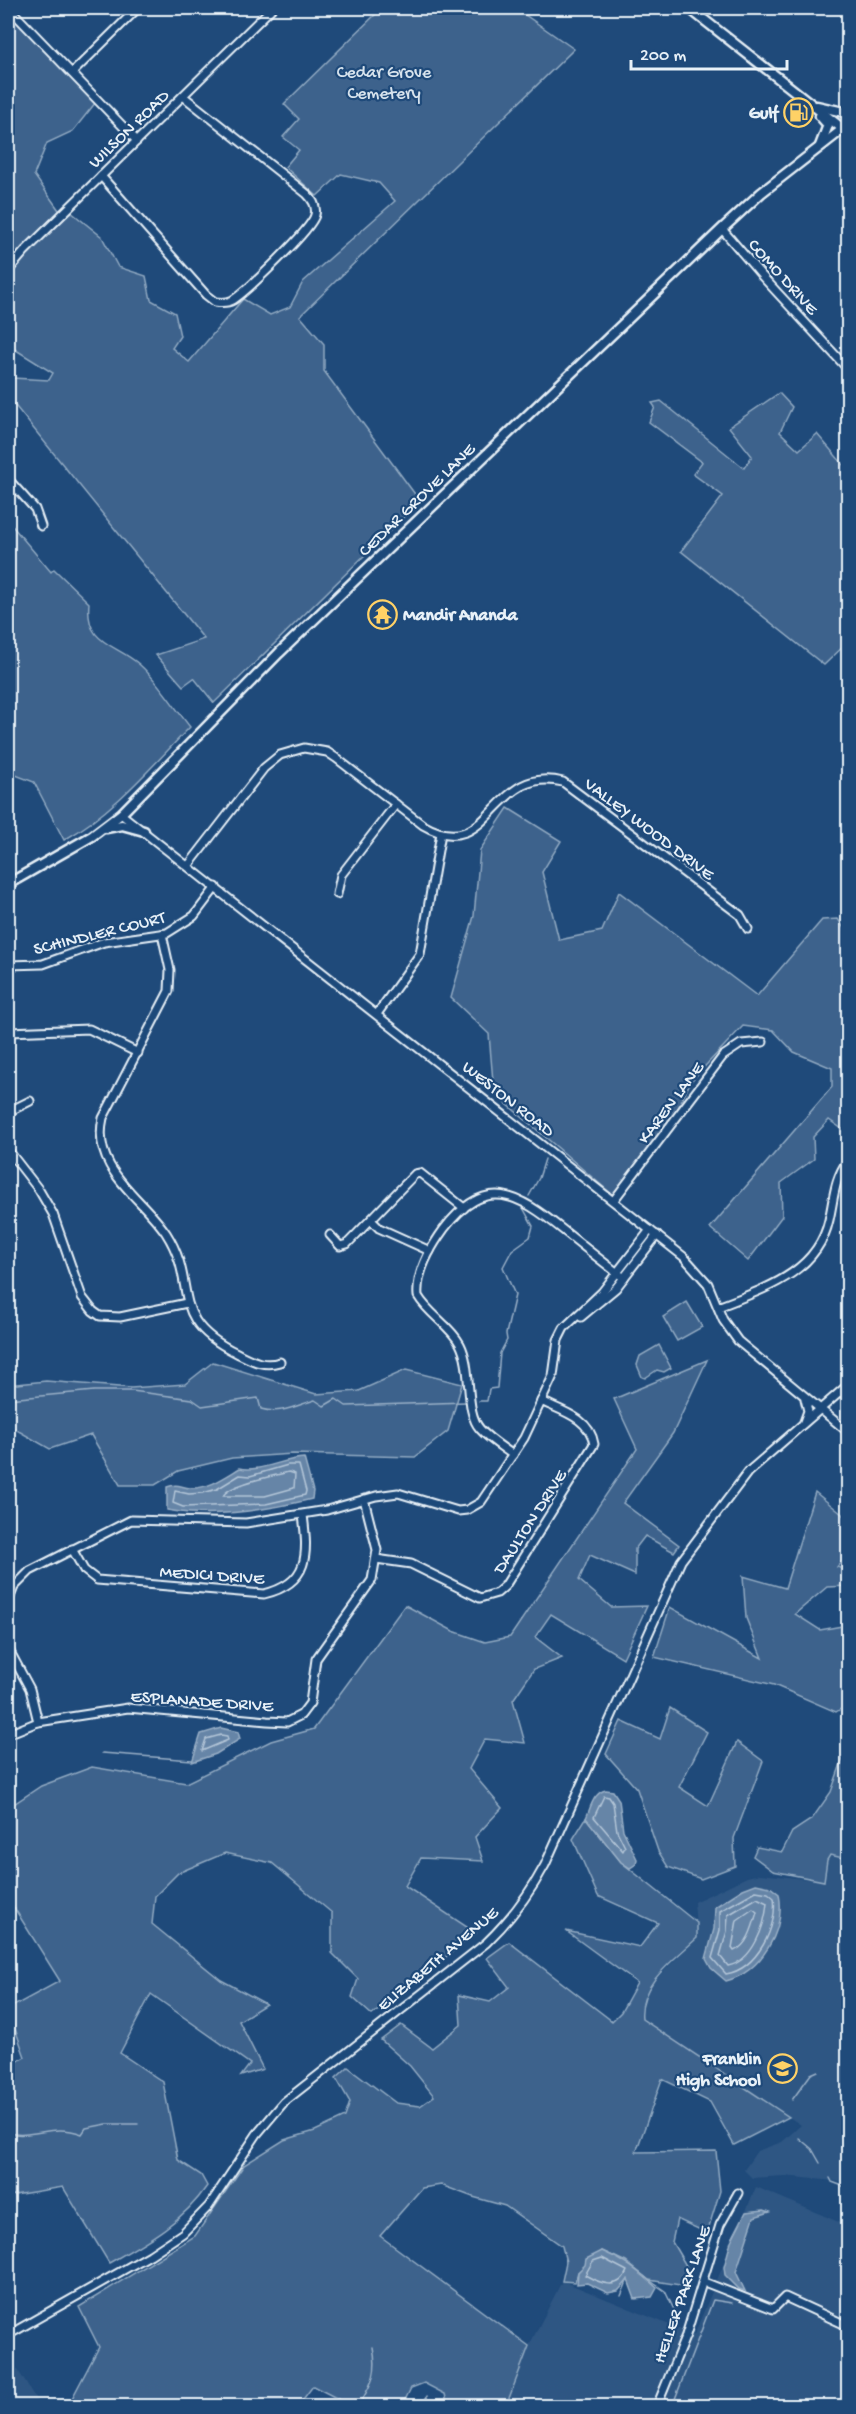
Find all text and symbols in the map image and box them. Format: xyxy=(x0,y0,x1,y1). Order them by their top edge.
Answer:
scale bar xyxy=(631,33,787,71)
text: 200 m xyxy=(640,46,687,67)
park label: Cedar Grove Cemetery xyxy=(337,63,432,105)
street label: WILSON ROAD xyxy=(85,86,175,173)
fuel station icon: Gulf xyxy=(783,96,815,128)
place label: Gulf xyxy=(749,104,779,125)
street label: COMO DRIVE xyxy=(743,235,822,321)
street label: CEDAR GROVE LANE xyxy=(355,439,481,562)
temple icon: Mandir Ananda xyxy=(366,598,398,630)
place label: Mandir Ananda xyxy=(403,606,518,627)
street label: VALLEY WOOD DRIVE xyxy=(579,774,718,886)
street label: SCHINDLER COURT xyxy=(32,908,169,961)
street label: WESTON ROAD xyxy=(457,1057,558,1143)
street label: KAREN LANE xyxy=(634,1058,710,1149)
street label: DAULTON DRIVE xyxy=(489,1466,573,1579)
street label: MEDICI DRIVE xyxy=(159,1562,266,1591)
street label: ESPLANADE DRIVE xyxy=(130,1687,275,1718)
street label: ELIZABETH AVENUE xyxy=(374,1903,504,2017)
place label: Franklin High School xyxy=(676,2050,761,2092)
school or university icon: Franklin High School xyxy=(766,2052,798,2084)
street label: HELLER PARK LANE xyxy=(650,2223,717,2366)

